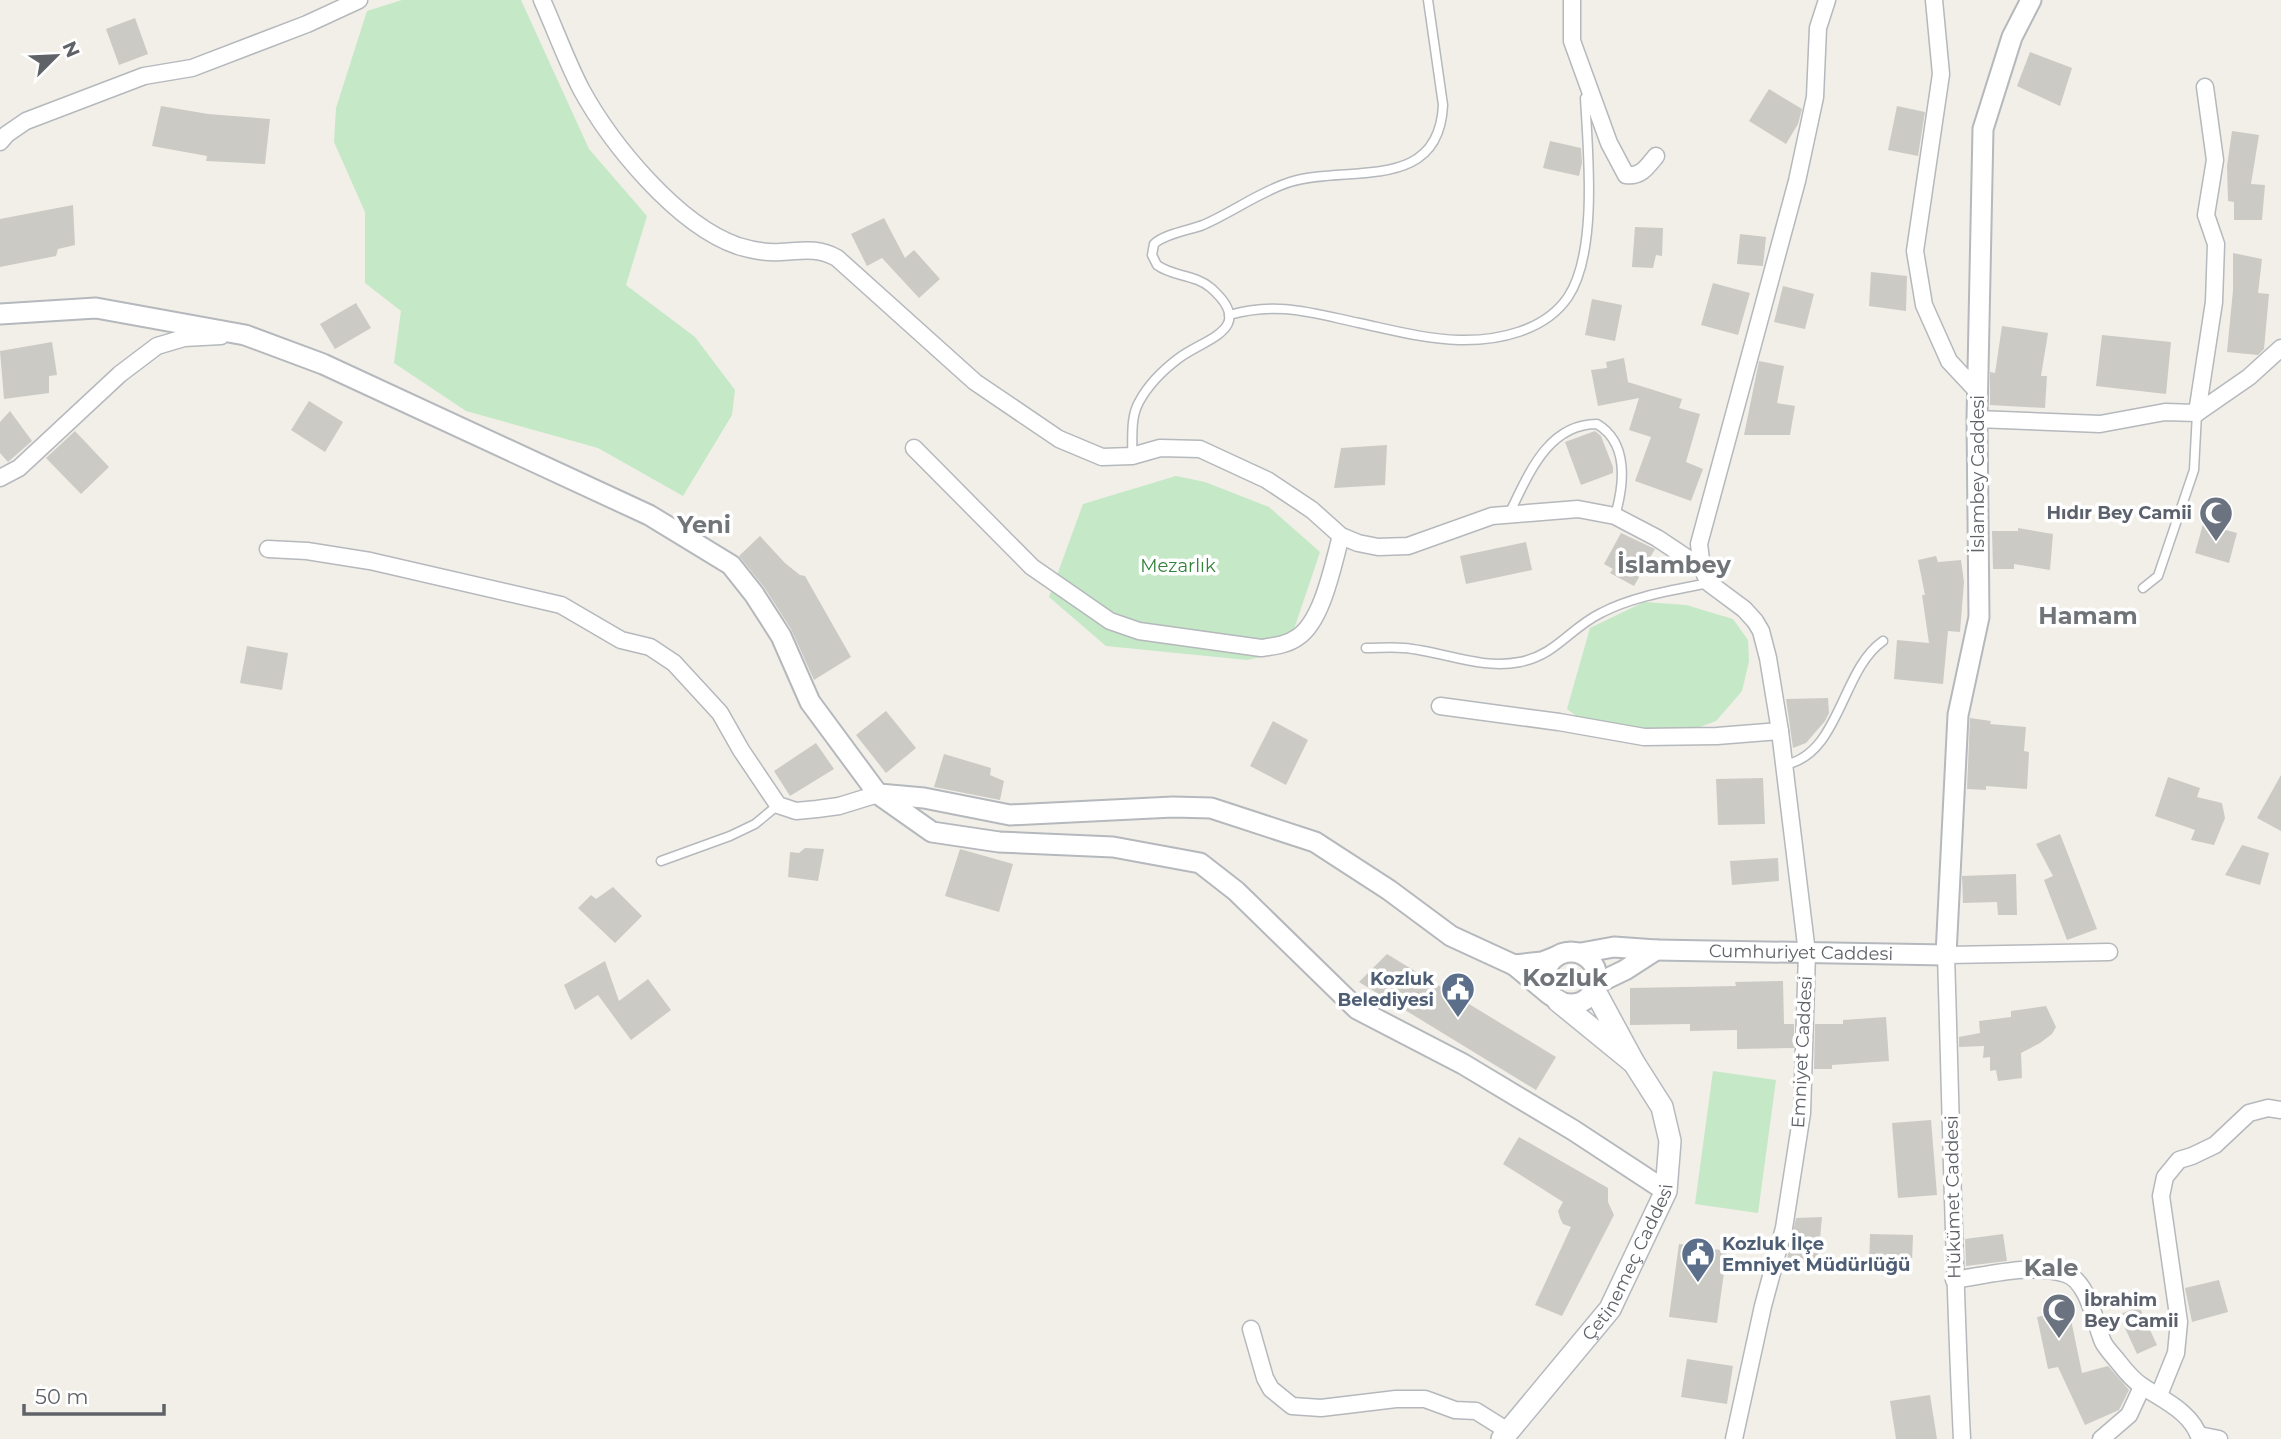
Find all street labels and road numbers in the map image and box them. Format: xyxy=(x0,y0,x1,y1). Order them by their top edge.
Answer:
street label: İslambey Caddesi xyxy=(1967,395,1989,553)
street label: Cumhuriyet Caddesi xyxy=(1709,940,1893,965)
street label: Emniyet Caddesi xyxy=(1787,975,1817,1129)
street label: Hükümet Caddesi xyxy=(1941,1115,1965,1279)
street label: Çetinemeç Caddesi xyxy=(1577,1183,1678,1345)

